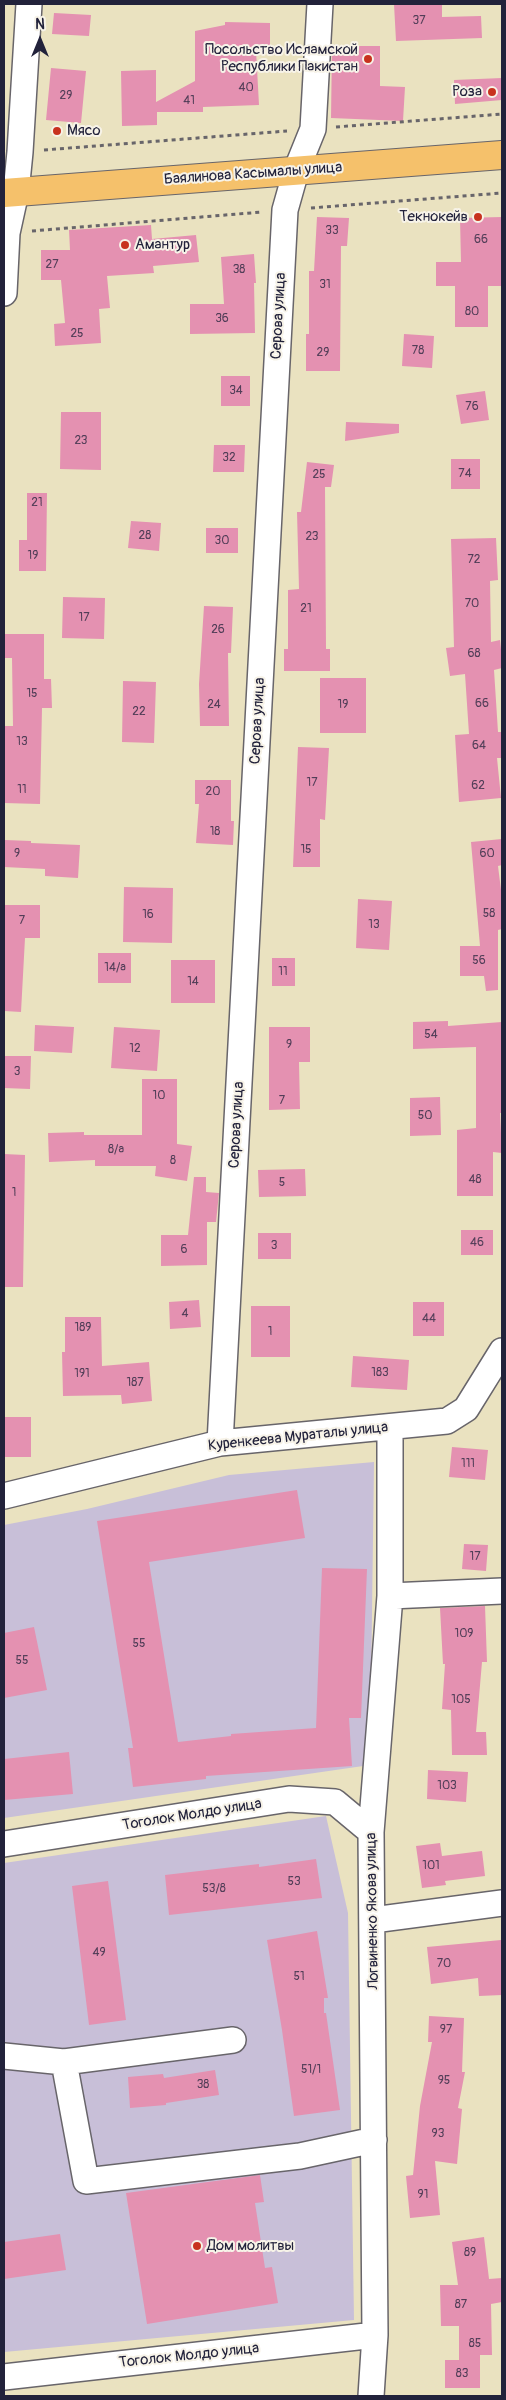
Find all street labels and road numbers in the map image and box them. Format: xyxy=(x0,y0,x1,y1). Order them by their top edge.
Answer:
street label: Баялинова Касымалы улица xyxy=(163,159,343,189)
street label: Серова улица xyxy=(268,272,290,360)
street label: Серова улица xyxy=(247,677,269,765)
street label: Серова улица xyxy=(226,1081,248,1169)
street label: Куренкеева Мураталы улица xyxy=(207,1419,389,1455)
street label: Тоголок Молдо улица xyxy=(121,1795,263,1835)
street label: Логвиненко Якова улица xyxy=(363,1832,383,1990)
street label: Тоголок Молдо улица xyxy=(118,2340,260,2372)

